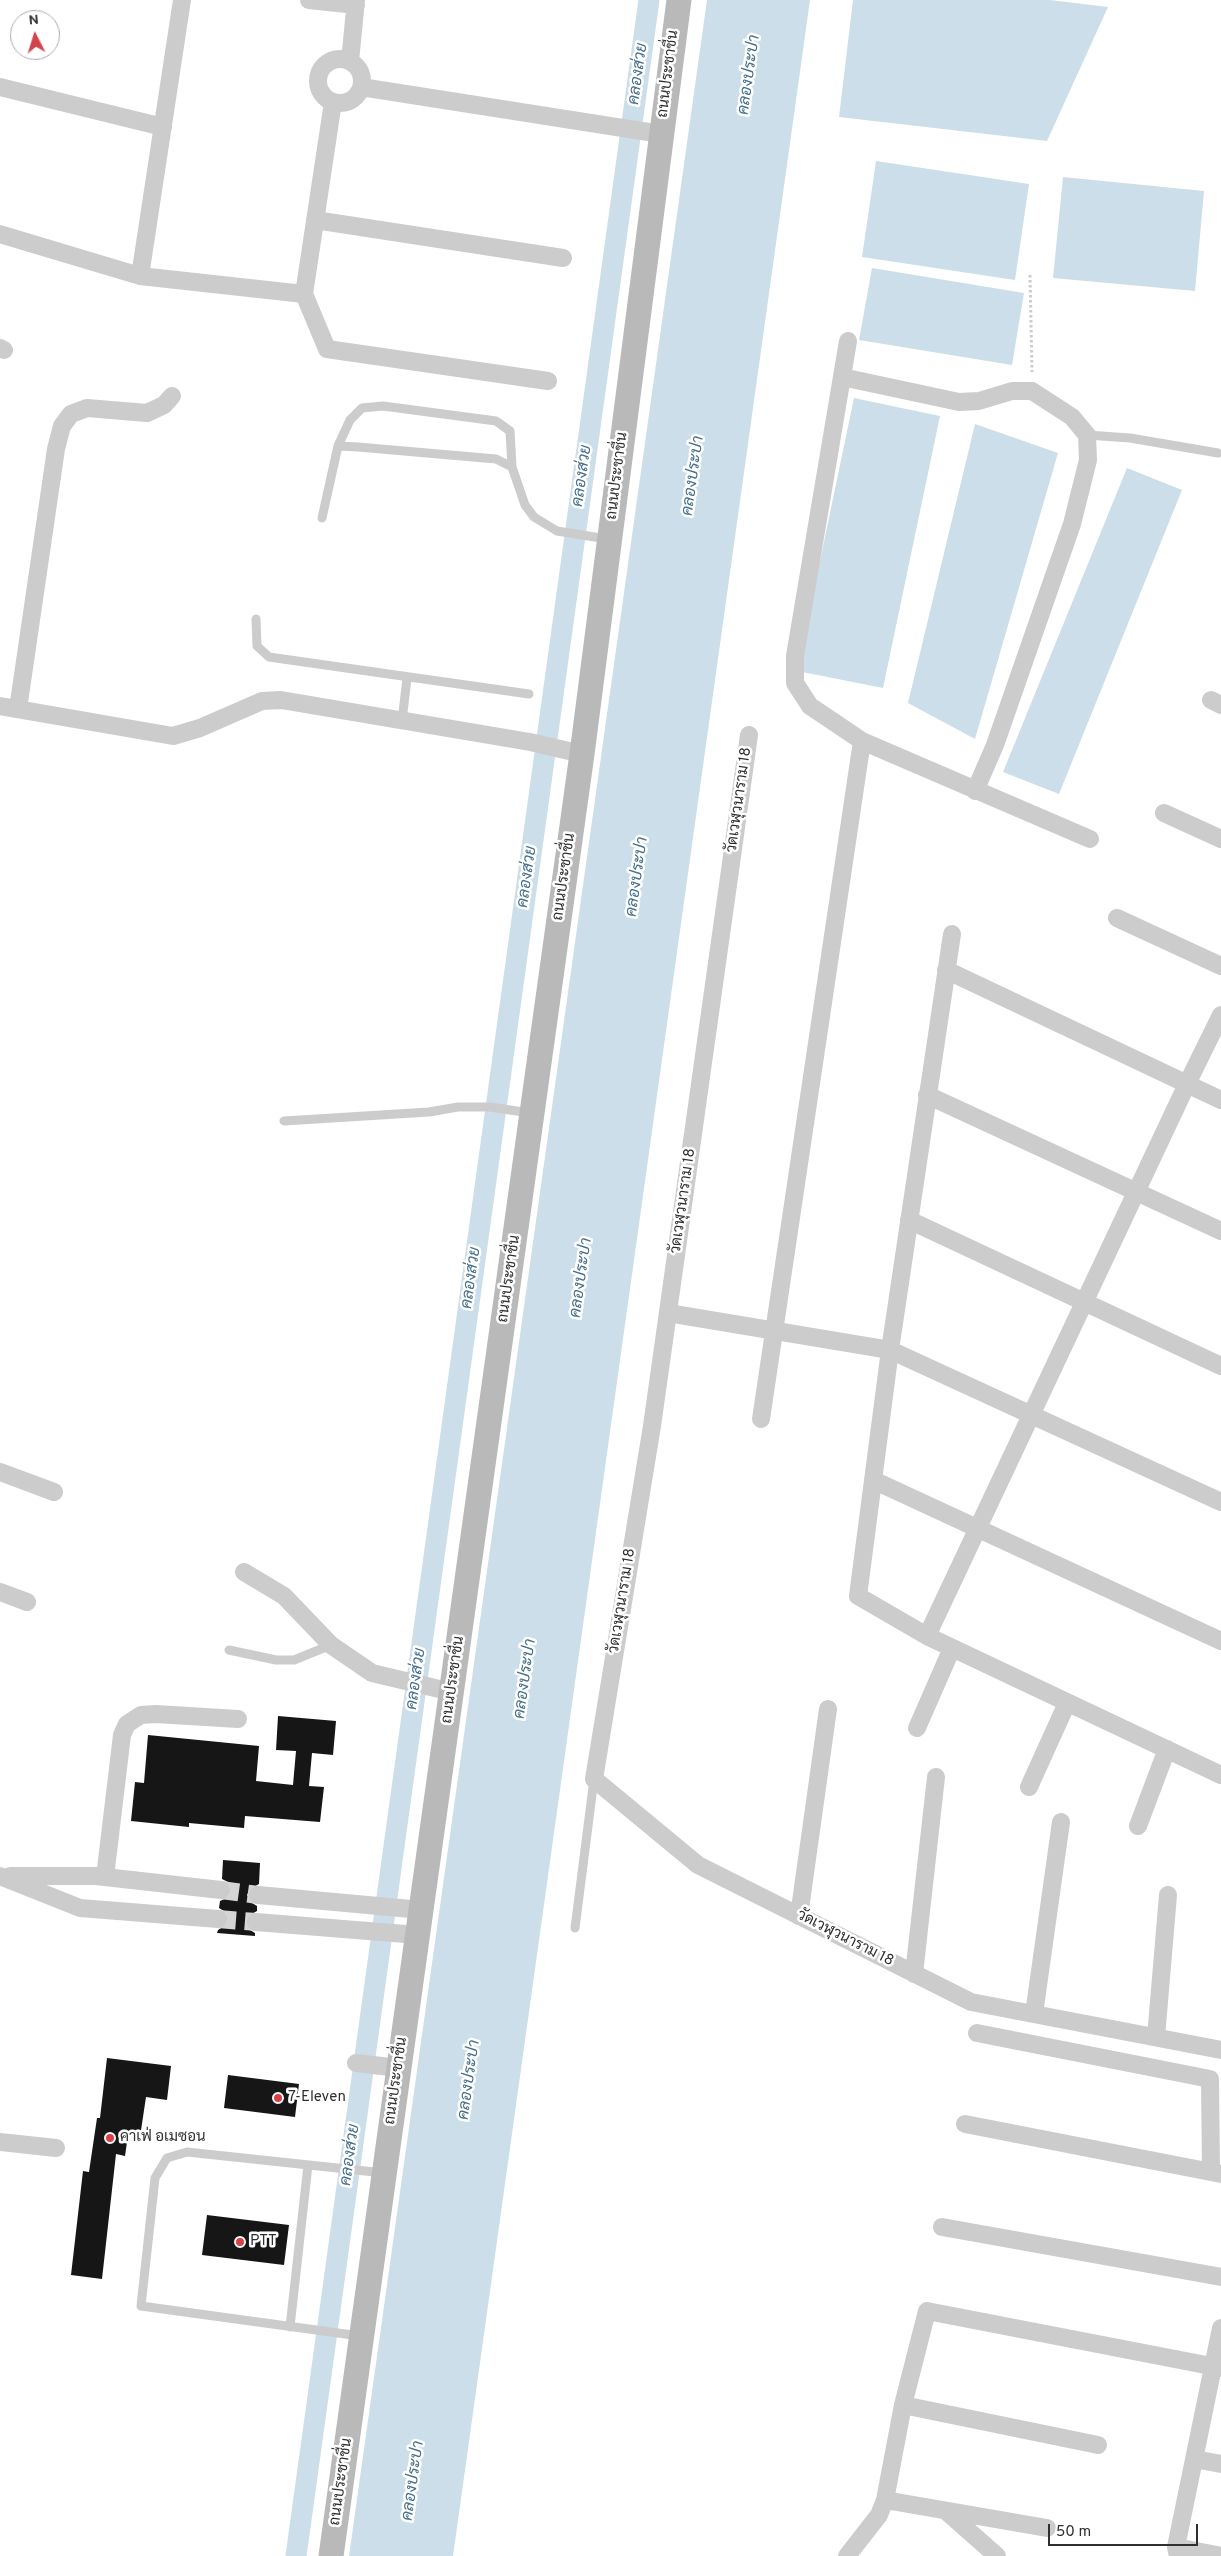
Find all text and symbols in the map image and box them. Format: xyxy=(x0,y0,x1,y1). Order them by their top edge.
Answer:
north arrow xyxy=(10,10,60,60)
text: N xyxy=(28,12,39,29)
street label: ถนนประชาชื่น xyxy=(655,29,683,119)
water label: คลองประปา xyxy=(735,34,765,116)
water label: คลองส่วย xyxy=(625,42,653,106)
street label: ถนนประชาชื่น xyxy=(604,431,632,521)
water label: คลองประปา xyxy=(679,435,709,517)
water label: คลองส่วย xyxy=(569,444,597,508)
street label: วัดเวฬุวนาราม 18 xyxy=(724,746,756,854)
street label: ถนนประชาชื่น xyxy=(550,832,580,922)
water label: คลองประปา xyxy=(623,836,653,918)
water label: คลองส่วย xyxy=(514,845,542,909)
street label: วัดเวฬุวนาราม 18 xyxy=(668,1147,700,1255)
street label: ถนนประชาชื่น xyxy=(495,1234,525,1324)
water label: คลองประปา xyxy=(567,1237,597,1319)
water label: คลองส่วย xyxy=(458,1246,486,1310)
street label: วัดเวฬุวนาราม 18 xyxy=(606,1547,640,1655)
street label: ถนนประชาชื่น xyxy=(439,1635,469,1725)
water label: คลองประปา xyxy=(511,1638,541,1720)
water label: คลองส่วย xyxy=(403,1647,431,1711)
street label: วัดเวฬุวนาราม 18 xyxy=(794,1907,896,1971)
street label: ถนนประชาชื่น xyxy=(382,2036,412,2126)
water label: คลองประปา xyxy=(455,2039,485,2121)
place label: 7-Eleven xyxy=(288,2089,346,2107)
marker: 7-Eleven xyxy=(272,2092,284,2104)
water label: คลองส่วย xyxy=(337,2123,365,2187)
place label: คาเฟ่ อเมซอน xyxy=(120,2129,206,2147)
marker: คาเฟ่ อเมซอน xyxy=(104,2132,116,2144)
place label: PTT xyxy=(250,2233,277,2251)
marker: PTT xyxy=(234,2236,246,2248)
street label: ถนนประชาชื่น xyxy=(327,2437,357,2527)
water label: คลองประปา xyxy=(399,2440,429,2522)
scale bar xyxy=(1051,2514,1201,2546)
text: 50 m xyxy=(1056,2523,1091,2542)

